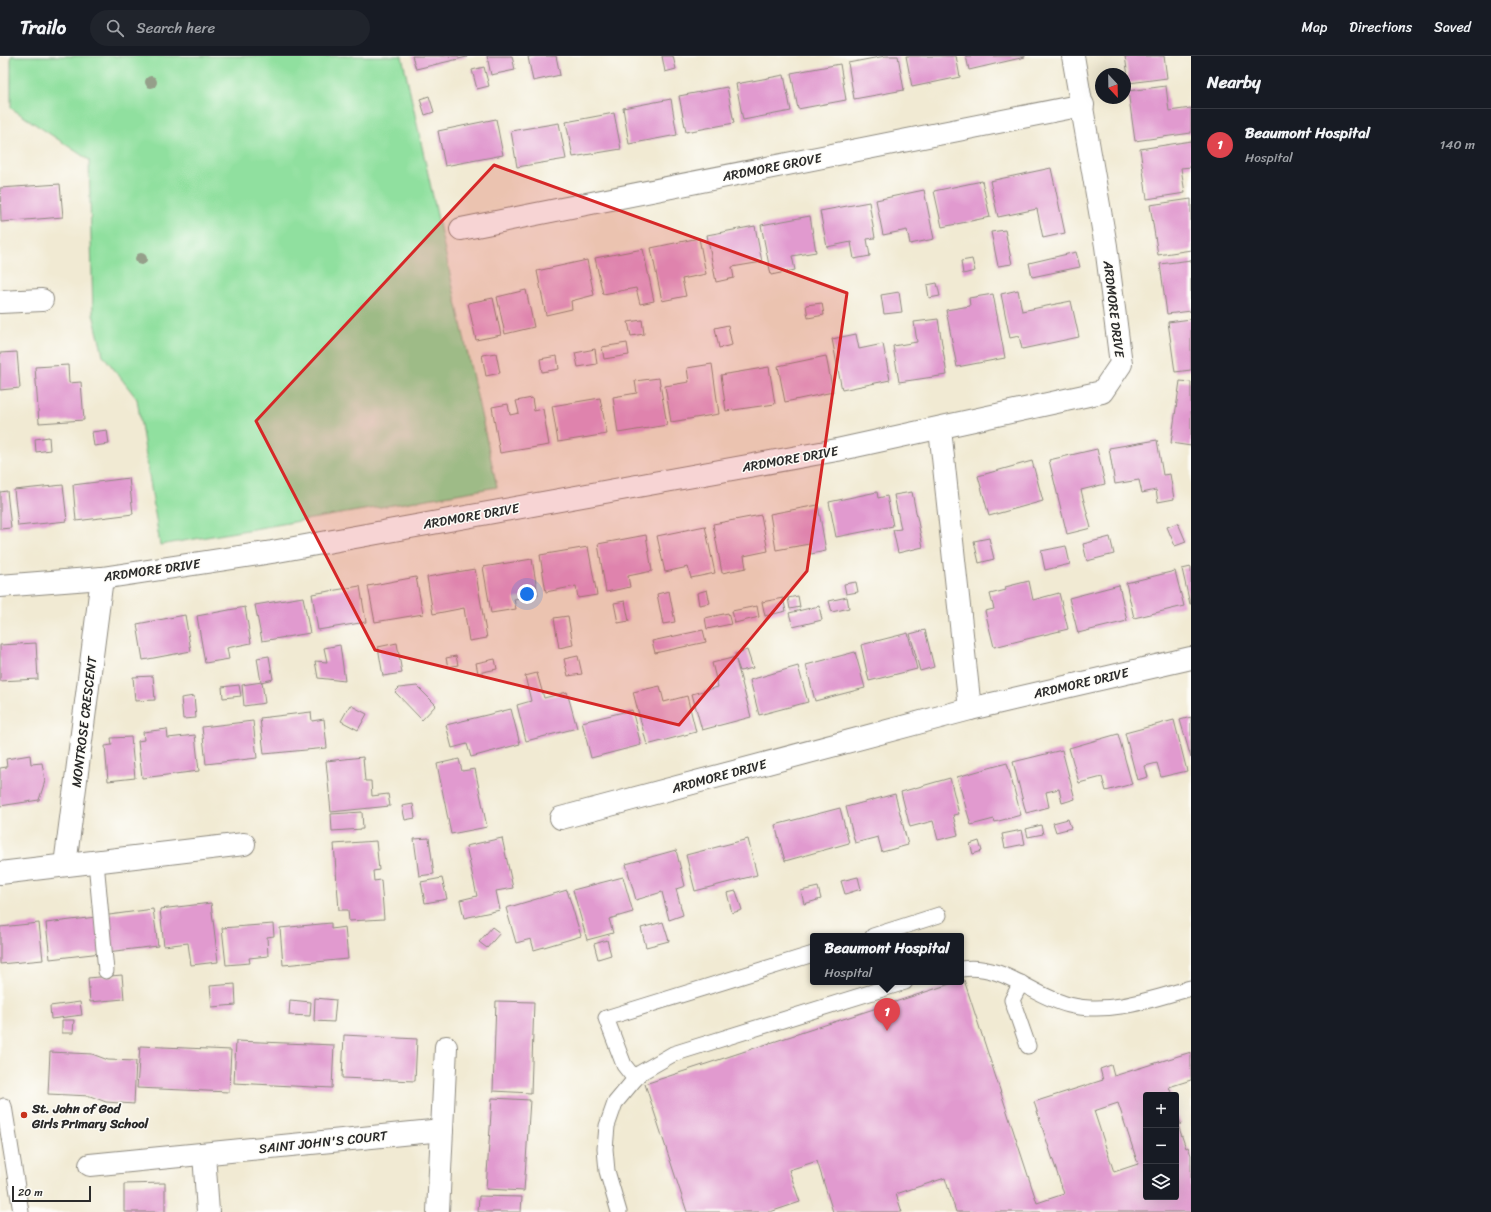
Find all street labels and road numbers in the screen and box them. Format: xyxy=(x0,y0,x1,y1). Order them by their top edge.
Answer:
street label: ARDMORE GROVE xyxy=(719,146,824,188)
street label: ARDMORE DRIVE xyxy=(1097,258,1131,359)
street label: ARDMORE DRIVE xyxy=(739,439,841,479)
street label: ARDMORE DRIVE xyxy=(420,496,522,536)
street label: ARDMORE DRIVE xyxy=(101,552,203,588)
street label: MONTROSE CRESCENT xyxy=(65,654,104,789)
street label: ARDMORE DRIVE xyxy=(1030,661,1132,705)
street label: ARDMORE DRIVE xyxy=(668,752,770,800)
street label: SAINT JOHN'S COURT xyxy=(258,1124,389,1160)

